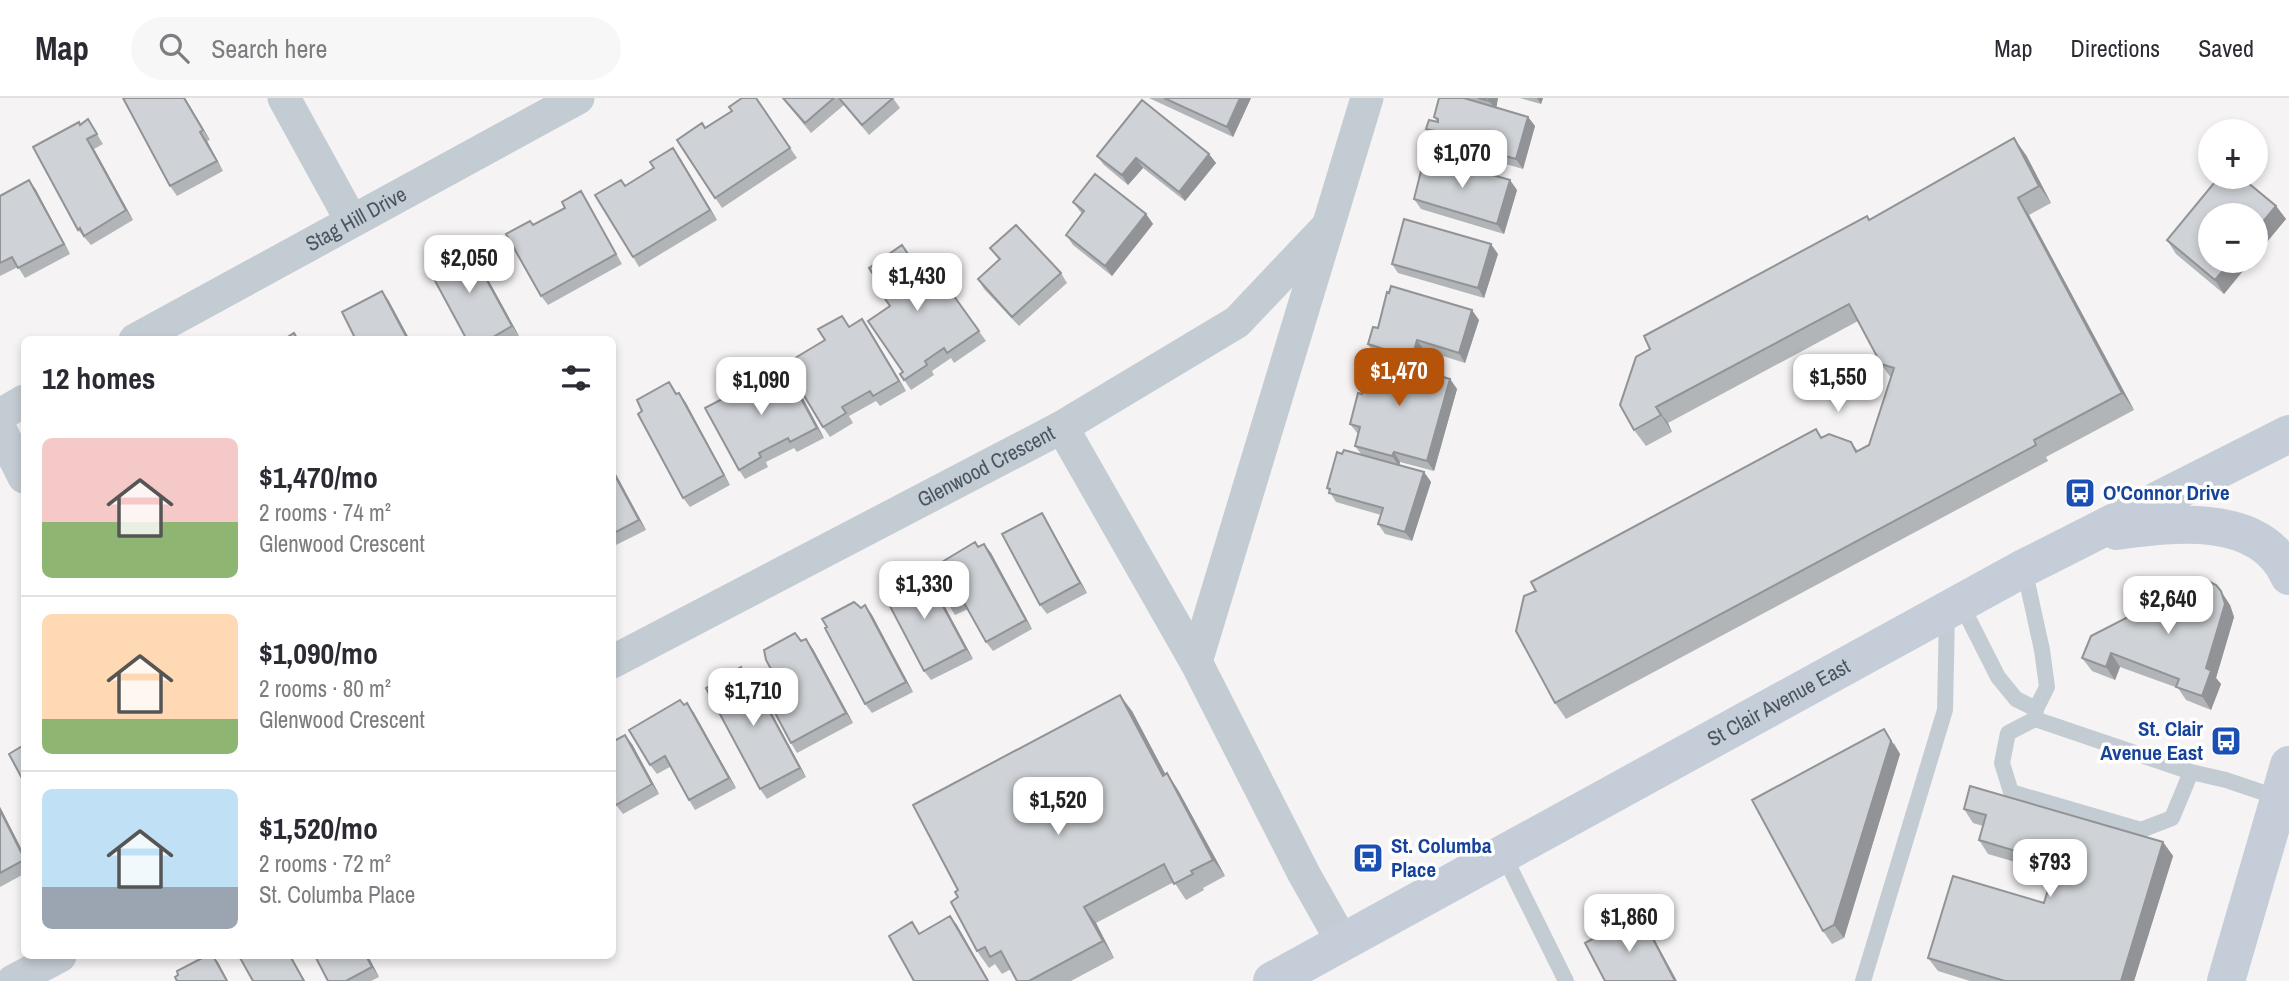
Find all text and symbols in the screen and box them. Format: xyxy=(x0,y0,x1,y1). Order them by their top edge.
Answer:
search box xyxy=(131,17,621,80)
text: Map xyxy=(35,26,89,70)
icon: search xyxy=(155,29,193,67)
text: Search here xyxy=(211,31,327,66)
text: Map xyxy=(1994,32,2032,64)
text: Directions xyxy=(2070,32,2160,64)
text: Saved xyxy=(2198,32,2254,64)
map controls xyxy=(2198,119,2268,273)
button: + xyxy=(2198,119,2268,189)
pin: $1,070 xyxy=(1405,130,1519,190)
text: $1,070 xyxy=(1433,137,1491,168)
street label: Stag Hill Drive xyxy=(300,179,412,258)
button: − xyxy=(2198,203,2268,273)
pin: $2,050 xyxy=(412,236,526,295)
text: $2,050 xyxy=(440,242,498,273)
pin: $1,430 xyxy=(860,254,974,313)
text: $1,430 xyxy=(888,260,946,291)
pin: $1,470 xyxy=(1342,348,1456,408)
pin: $1,550 xyxy=(1781,354,1895,414)
text: $1,470 xyxy=(1370,355,1428,386)
text: 12 homes xyxy=(42,358,156,398)
pin: $1,090 xyxy=(704,358,818,417)
icon: filters xyxy=(557,359,595,397)
text: $1,550 xyxy=(1809,361,1867,392)
text: $1,090 xyxy=(732,364,790,395)
street label: Glenwood Crescent xyxy=(912,418,1060,514)
text: $1,470/mo xyxy=(259,457,378,497)
icon: home xyxy=(98,466,182,550)
bus stop icon: O'Connor Drive xyxy=(2063,476,2097,510)
place label: O'Connor Drive xyxy=(2103,478,2230,507)
text: 2 rooms · 74 m² xyxy=(259,497,391,528)
text: Glenwood Crescent xyxy=(259,528,425,559)
pin: $1,330 xyxy=(867,561,981,621)
text: $1,330 xyxy=(895,568,953,599)
pin: $2,640 xyxy=(2111,576,2225,636)
text: $2,640 xyxy=(2139,583,2197,614)
text: $1,090/mo xyxy=(259,633,378,673)
icon: home xyxy=(98,642,182,726)
street label: St Clair Avenue East xyxy=(1702,651,1855,753)
pin: $1,710 xyxy=(696,668,810,728)
text: 2 rooms · 80 m² xyxy=(259,673,391,704)
text: $1,710 xyxy=(724,675,782,706)
text: Glenwood Crescent xyxy=(259,704,425,735)
place label: St. Clair Avenue East xyxy=(2100,714,2203,767)
bus stop icon: St. Clair Avenue East xyxy=(2209,724,2243,758)
pin: $1,520 xyxy=(1001,778,1115,837)
text: $1,520 xyxy=(1029,784,1087,815)
text: $1,520/mo xyxy=(259,808,378,848)
icon: home xyxy=(98,817,182,901)
place label: St. Columba Place xyxy=(1391,831,1492,884)
pin: $793 xyxy=(2009,840,2091,899)
bus stop icon: St. Columba Place xyxy=(1351,841,1385,875)
text: $793 xyxy=(2029,846,2071,877)
text: 2 rooms · 72 m² xyxy=(259,848,391,879)
text: St. Columba Place xyxy=(259,879,415,910)
pin: $1,860 xyxy=(1572,894,1686,954)
text: $1,860 xyxy=(1600,901,1658,932)

